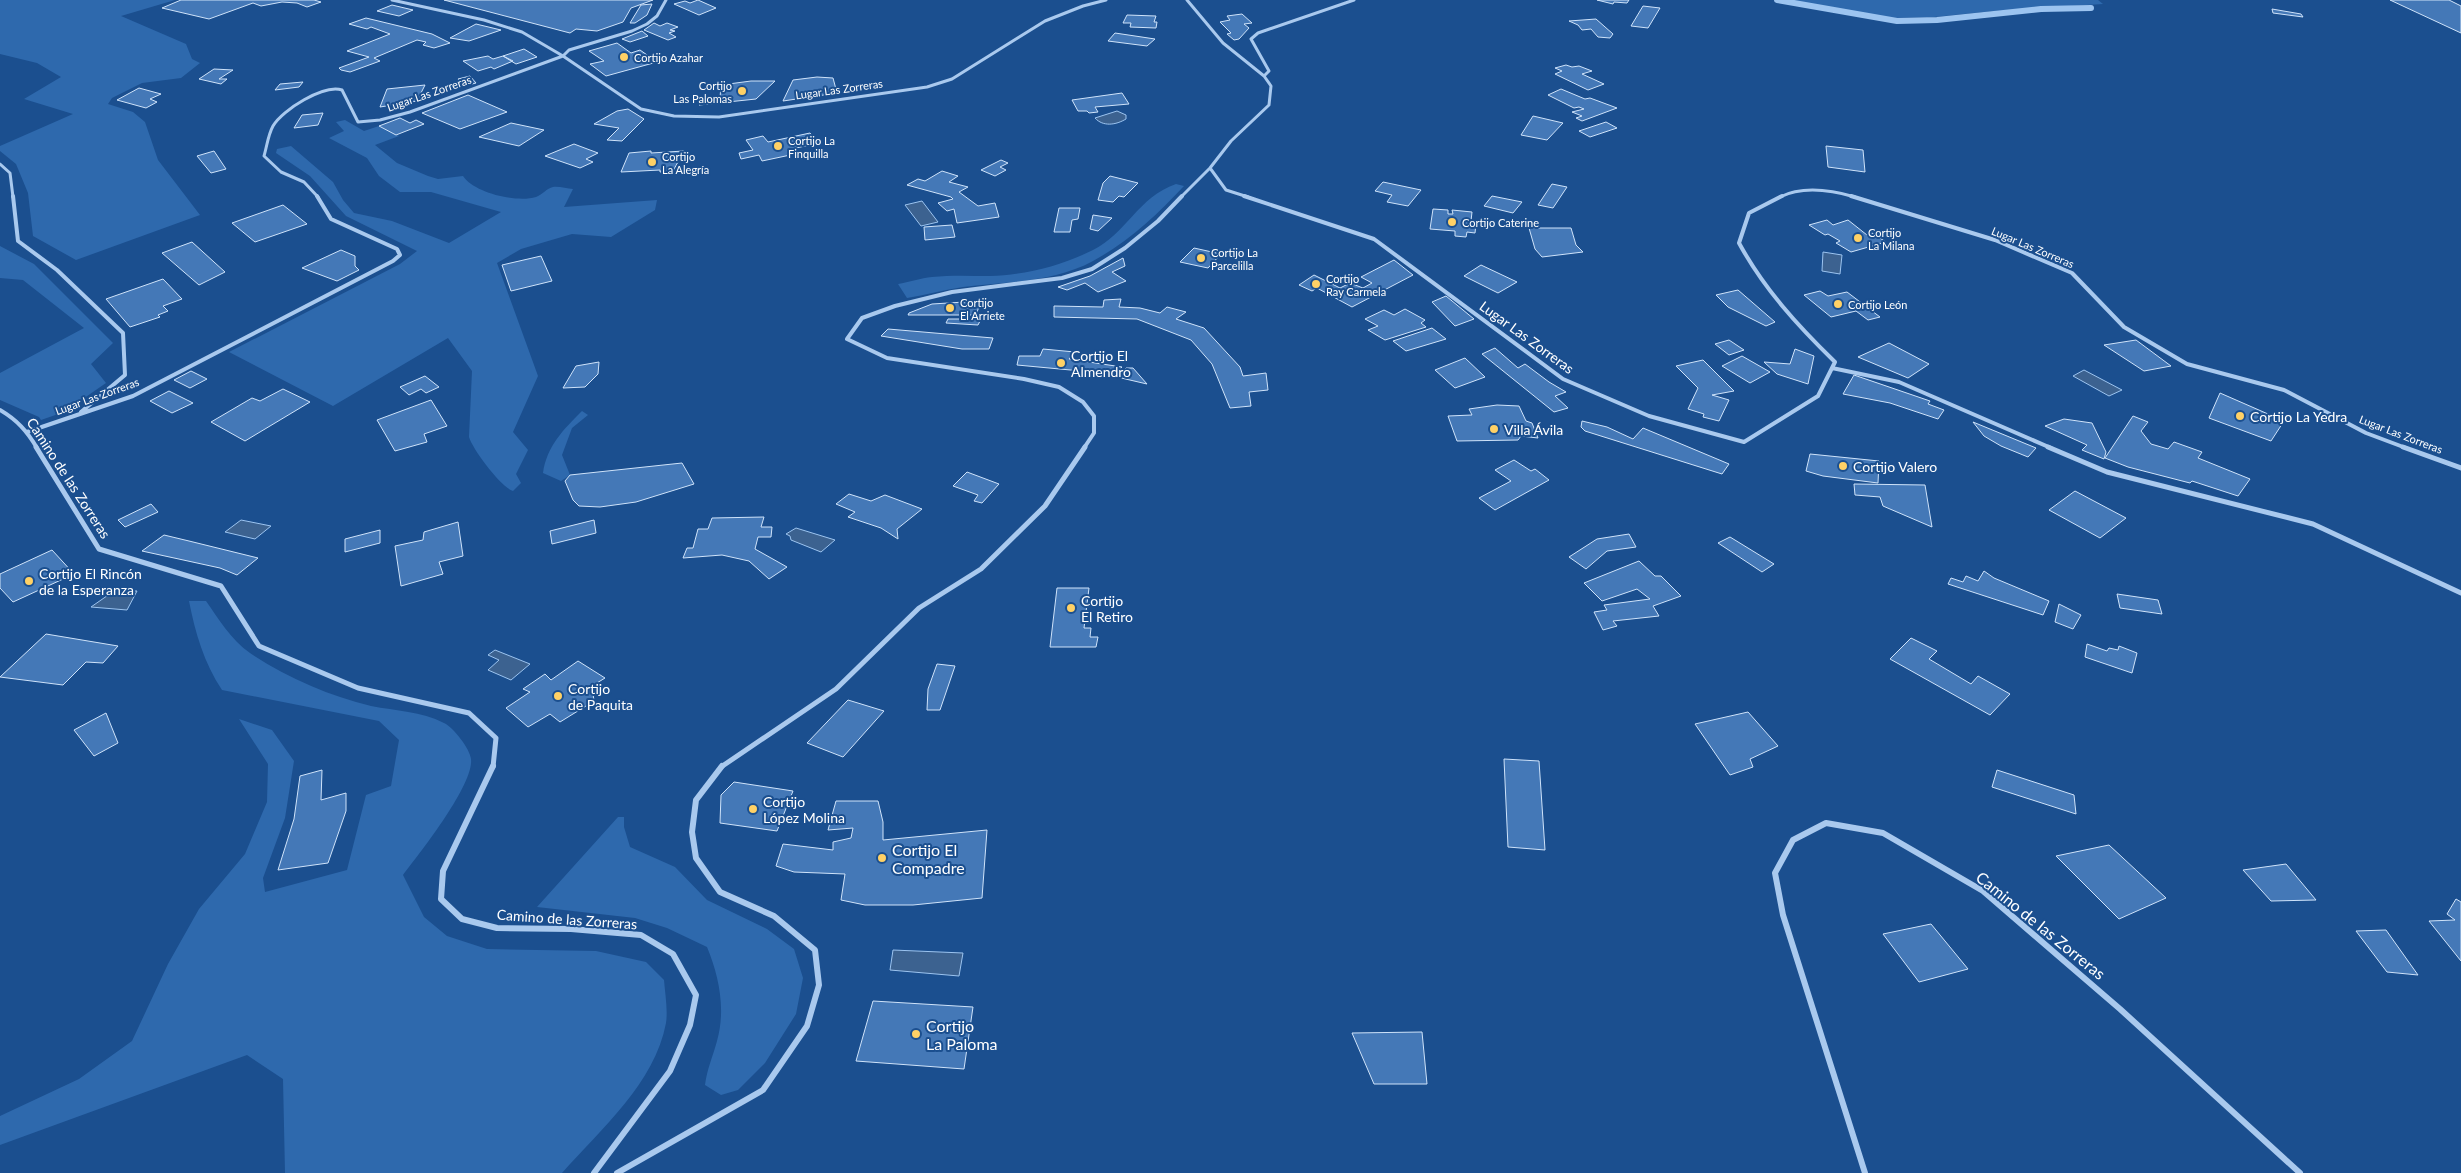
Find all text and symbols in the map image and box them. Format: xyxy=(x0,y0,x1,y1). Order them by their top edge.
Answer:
marker: Cortijo Azahar xyxy=(618,51,630,63)
place label: Cortijo Azahar xyxy=(634,51,703,64)
street label: Lugar Las Zorreras xyxy=(385,72,473,114)
street label: Lugar Las Zorreras xyxy=(794,76,884,102)
place label: Cortijo Las Palomas xyxy=(673,79,732,105)
marker: Cortijo Las Palomas xyxy=(736,85,748,97)
place label: Cortijo La Finquilla xyxy=(788,134,835,160)
marker: Cortijo La Finquilla xyxy=(772,140,784,152)
place label: Cortijo La Alegría xyxy=(662,150,709,176)
marker: Cortijo La Alegría xyxy=(646,156,658,168)
marker: Cortijo Caterine xyxy=(1446,216,1458,228)
place label: Cortijo Caterine xyxy=(1462,216,1539,229)
street label: Lugar Las Zorreras xyxy=(1990,224,2076,270)
place label: Cortijo La Milana xyxy=(1868,226,1914,252)
marker: Cortijo La Milana xyxy=(1852,232,1864,244)
place label: Cortijo La Parcelilla xyxy=(1211,246,1258,272)
marker: Cortijo La Parcelilla xyxy=(1195,252,1207,264)
place label: Cortijo Ray Carmela xyxy=(1326,272,1386,298)
marker: Cortijo Ray Carmela xyxy=(1310,278,1322,290)
place label: Cortijo El Arriete xyxy=(960,296,1005,322)
street label: Lugar Las Zorreras xyxy=(1477,297,1577,377)
marker: Cortijo León xyxy=(1832,298,1844,310)
place label: Cortijo León xyxy=(1848,298,1907,311)
marker: Cortijo El Arriete xyxy=(944,302,956,314)
place label: Cortijo El Almendro xyxy=(1071,347,1131,380)
marker: Cortijo El Almendro xyxy=(1055,357,1067,369)
street label: Lugar Las Zorreras xyxy=(53,375,141,417)
place label: Cortijo La Yedra xyxy=(2250,408,2347,425)
marker: Cortijo La Yedra xyxy=(2234,410,2246,422)
street label: Lugar Las Zorreras xyxy=(2357,412,2445,456)
street label: Camino de las Zorreras xyxy=(24,414,114,542)
place label: Villa Ávila xyxy=(1504,421,1563,438)
marker: Villa Ávila xyxy=(1488,423,1500,435)
place label: Cortijo Valero xyxy=(1853,458,1937,475)
marker: Cortijo Valero xyxy=(1837,460,1849,472)
place label: Cortijo El Rincón de la Esperanza xyxy=(39,565,142,598)
marker: Cortijo El Rincón de la Esperanza xyxy=(23,575,35,587)
place label: Cortijo El Retiro xyxy=(1081,592,1133,625)
marker: Cortijo El Retiro xyxy=(1065,602,1077,614)
place label: Cortijo de Paquita xyxy=(568,680,633,713)
marker: Cortijo de Paquita xyxy=(552,690,564,702)
place label: Cortijo López Molina xyxy=(763,793,845,826)
marker: Cortijo López Molina xyxy=(747,803,759,815)
place label: Cortijo El Compadre xyxy=(892,840,965,877)
marker: Cortijo El Compadre xyxy=(876,852,888,864)
street label: Camino de las Zorreras xyxy=(1973,867,2109,983)
street label: Camino de las Zorreras xyxy=(496,906,638,932)
place label: Cortijo La Paloma xyxy=(926,1016,998,1053)
marker: Cortijo La Paloma xyxy=(910,1028,922,1040)

